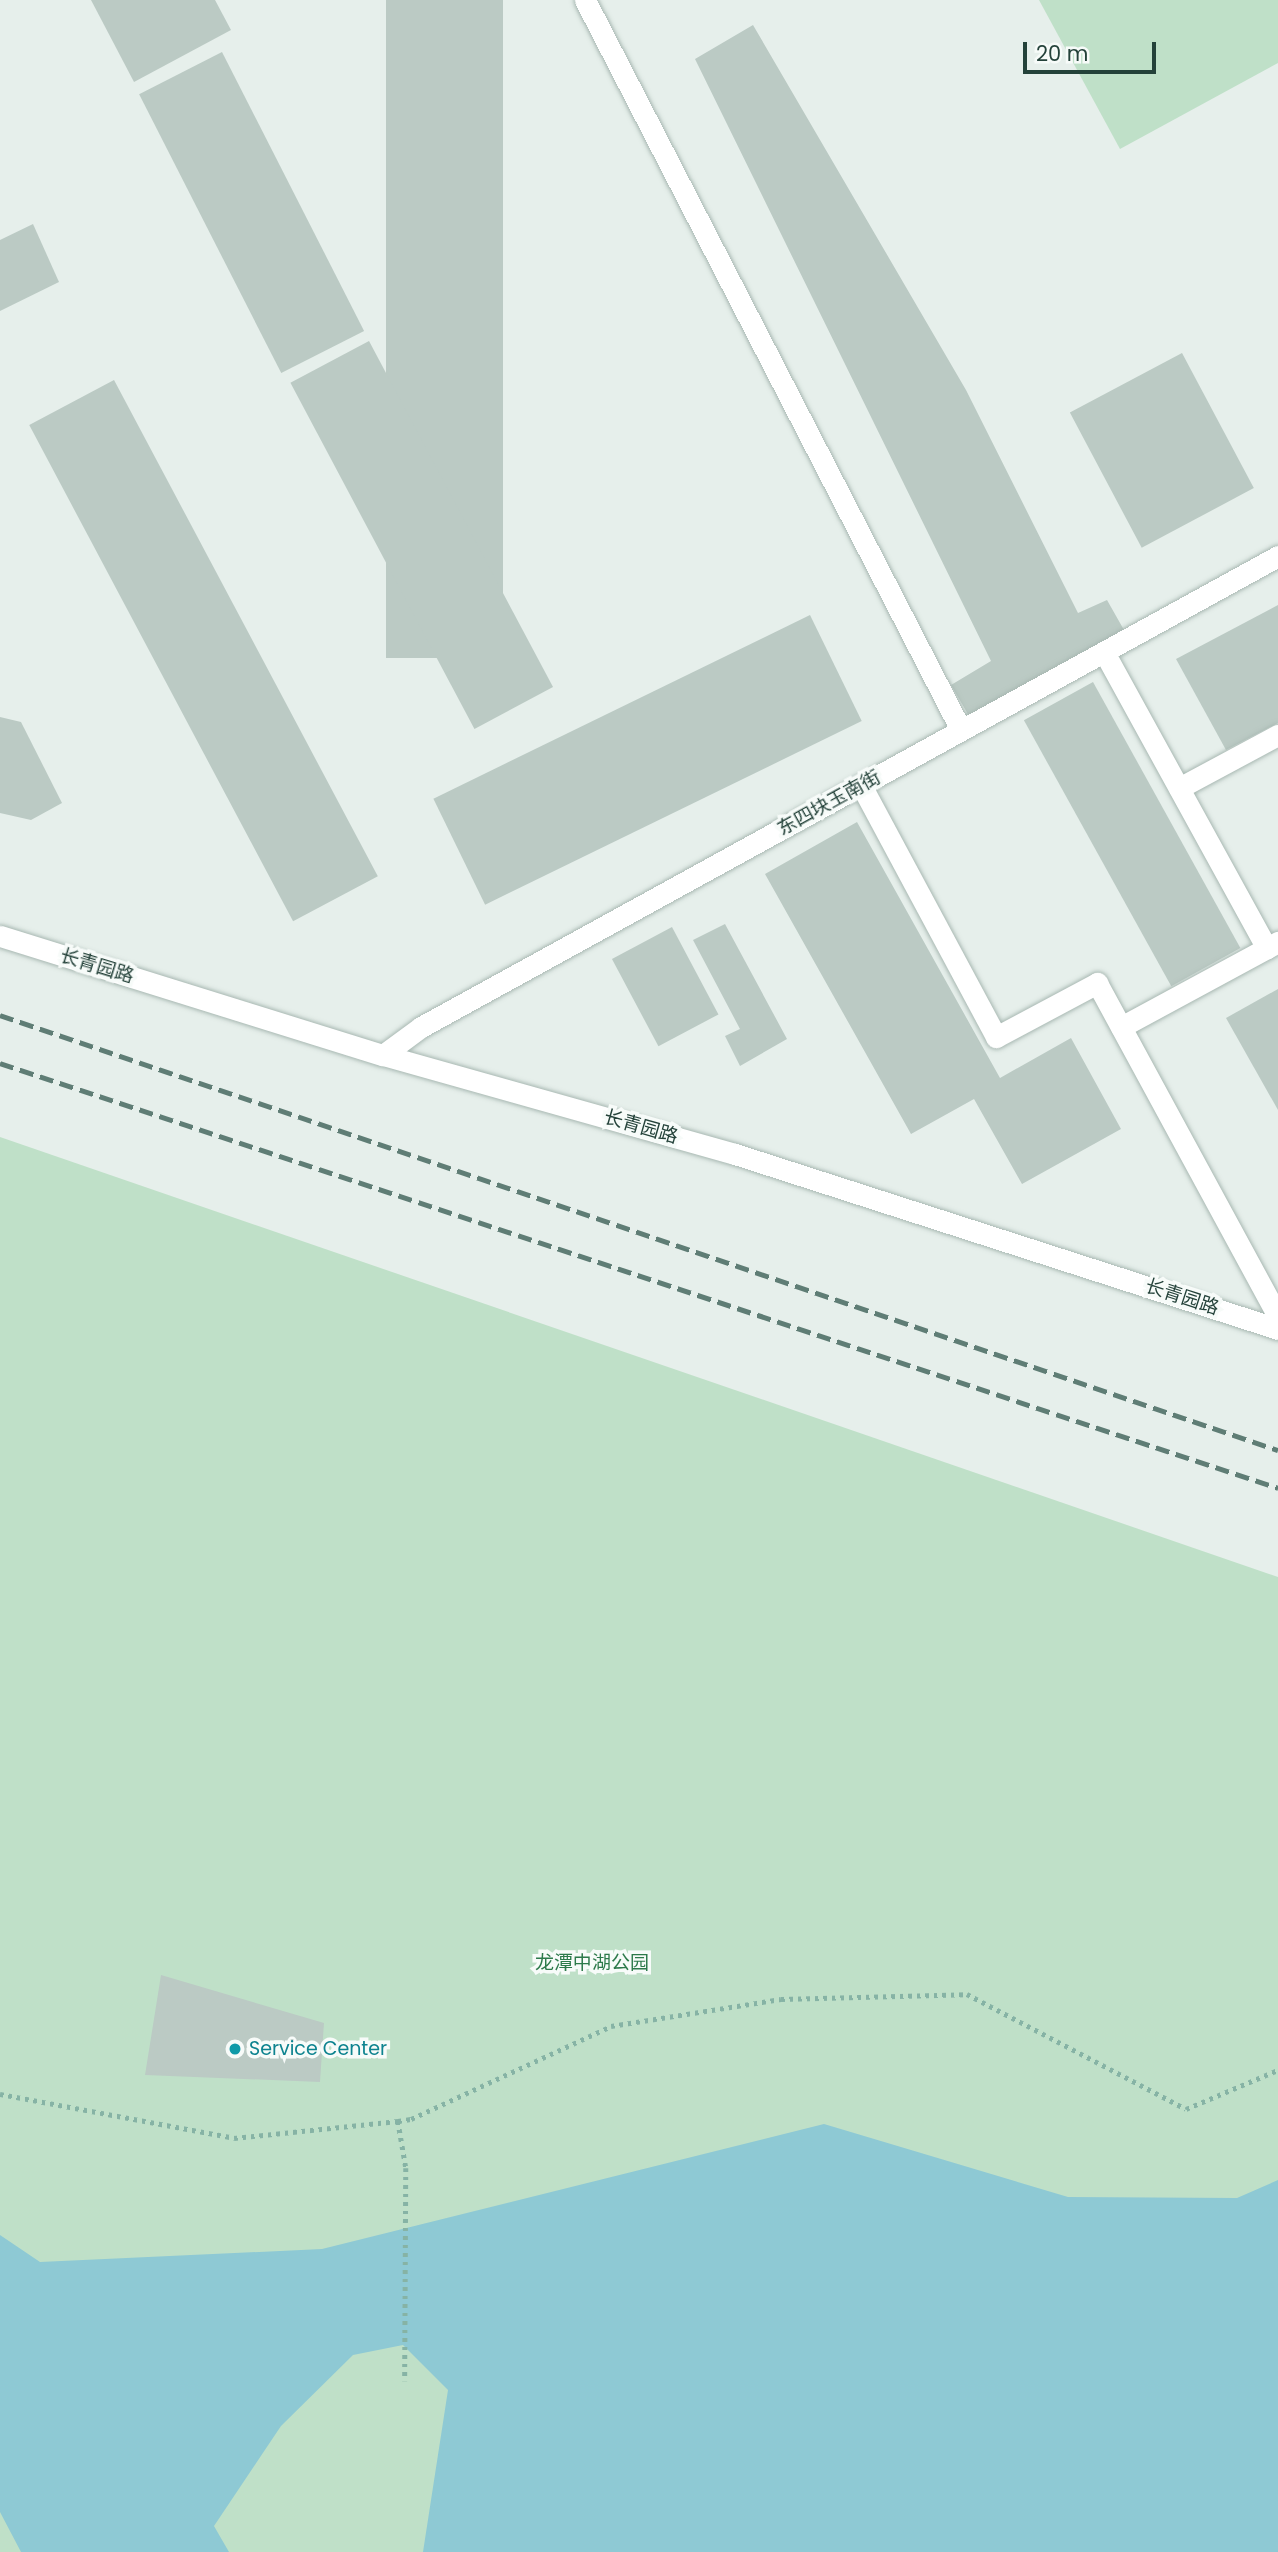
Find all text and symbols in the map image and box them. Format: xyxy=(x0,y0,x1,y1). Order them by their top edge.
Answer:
scale bar xyxy=(1026,28,1159,72)
text: 20 m xyxy=(1036,39,1089,68)
street label: 东四块玉南街 xyxy=(774,765,884,841)
street label: 长青园路 xyxy=(57,944,137,988)
street label: 长青园路 xyxy=(601,1106,681,1148)
street label: 长青园路 xyxy=(1142,1274,1222,1320)
park label: 龙潭中湖公园 xyxy=(535,1952,649,1974)
place label: Service Center xyxy=(249,2038,387,2060)
marker: Service Center xyxy=(227,2041,243,2057)

